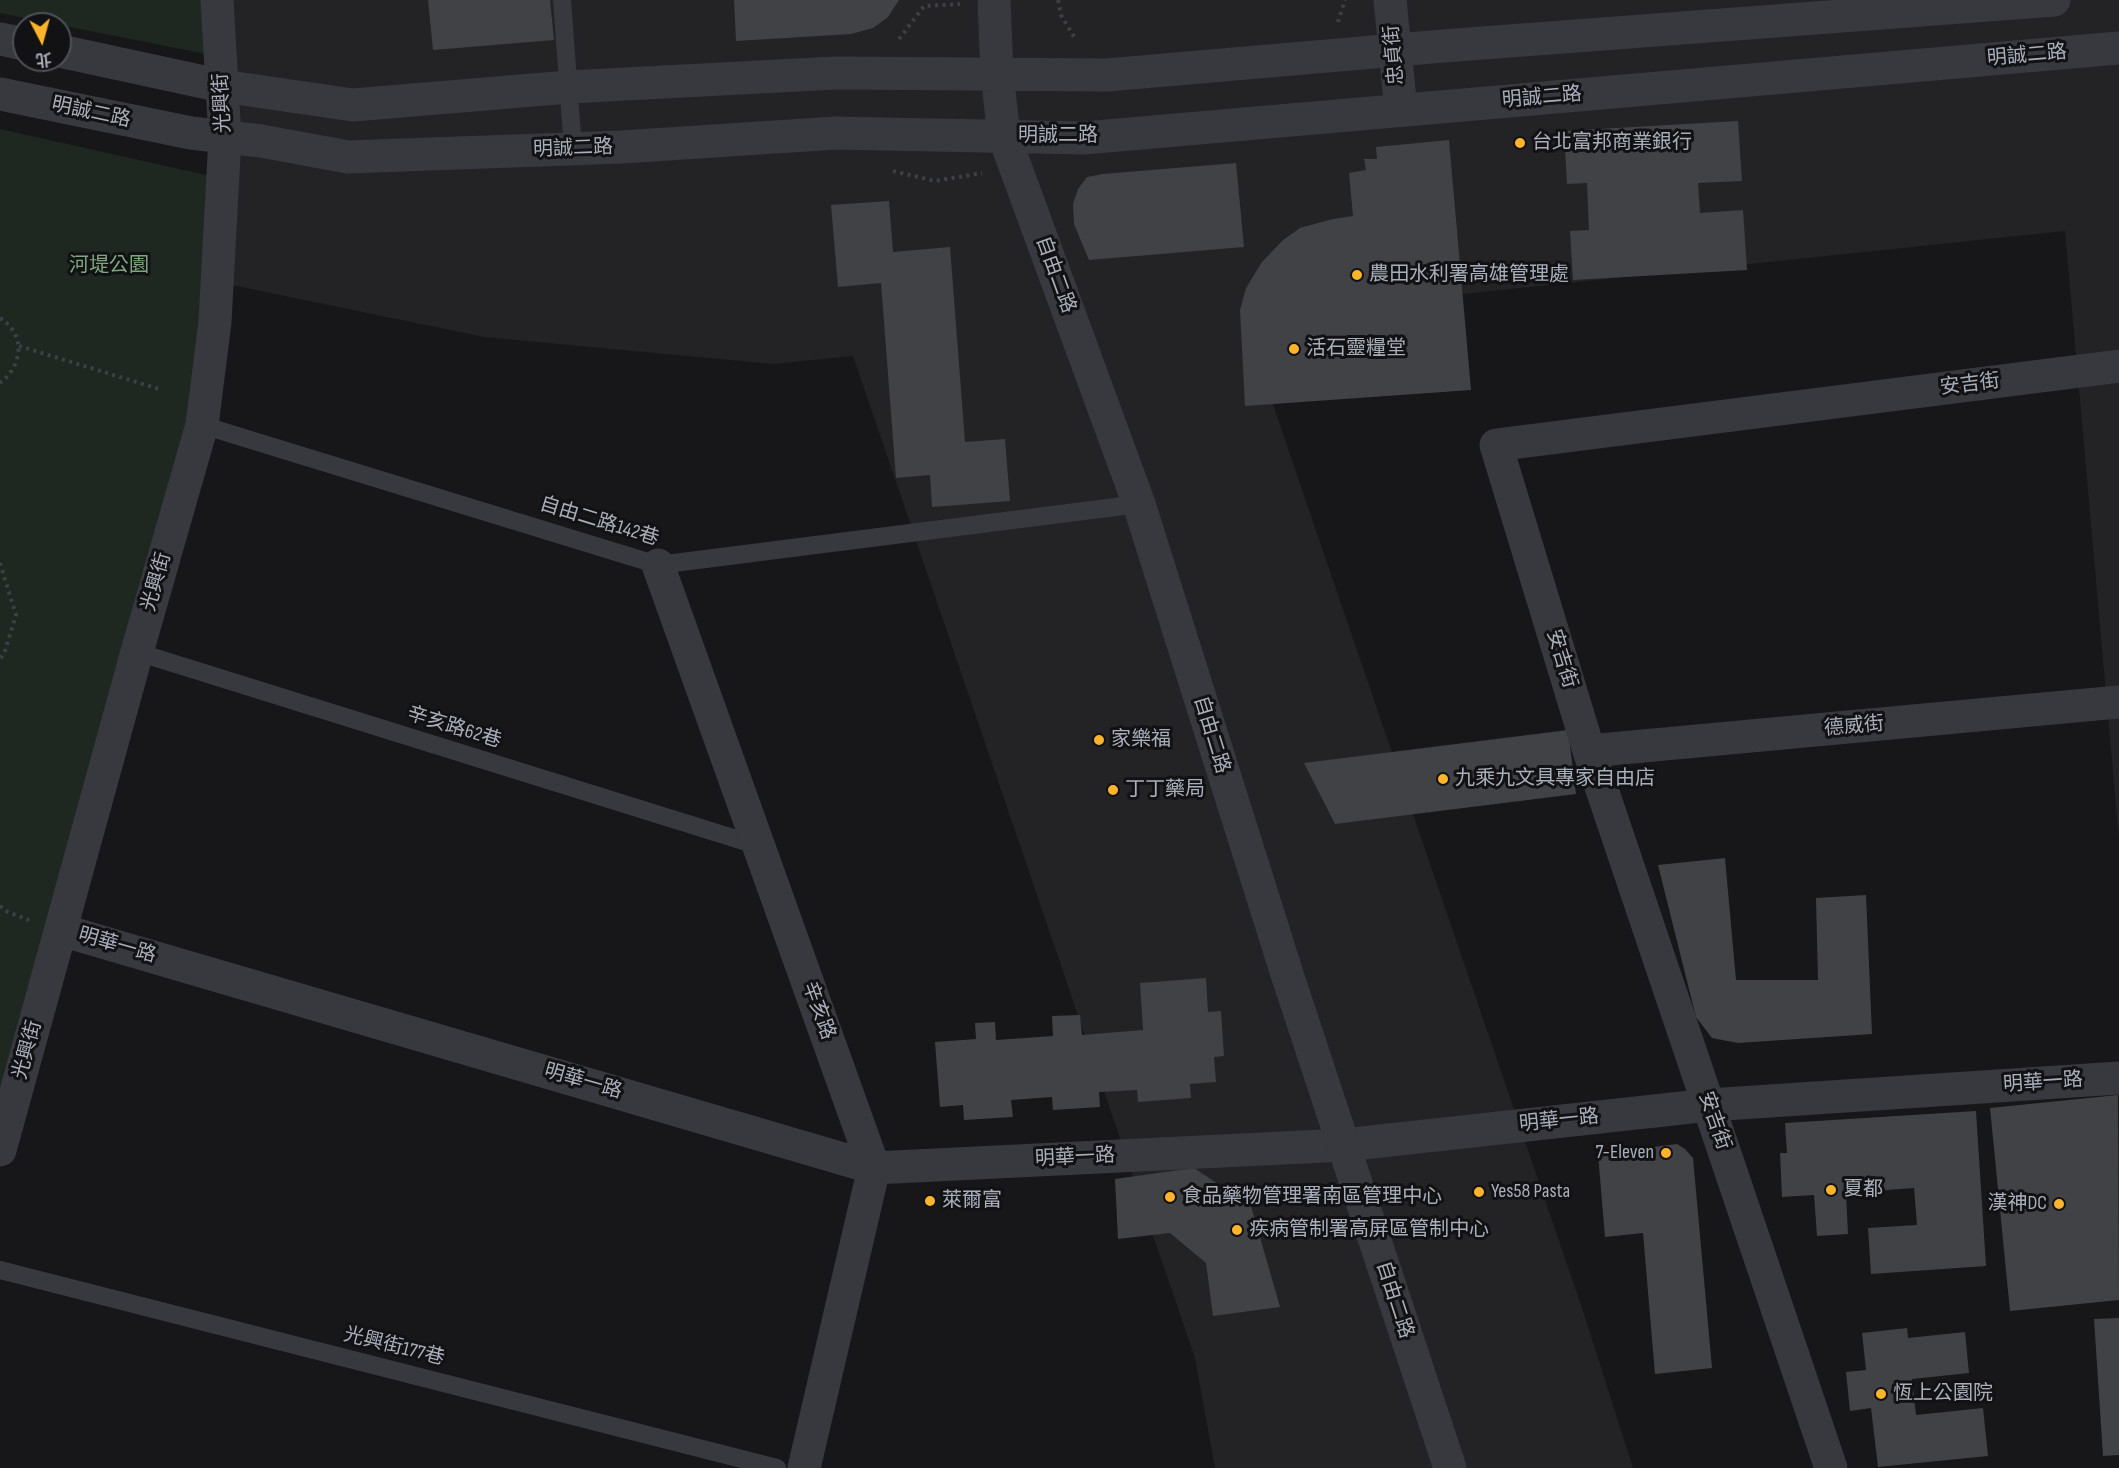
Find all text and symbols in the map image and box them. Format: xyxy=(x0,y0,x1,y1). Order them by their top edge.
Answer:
north arrow xyxy=(12,12,72,72)
street label: 忠貞街 xyxy=(1380,24,1410,86)
street label: 明誠二路 xyxy=(1986,41,2068,71)
text: 北 xyxy=(35,48,53,69)
street label: 光興街 xyxy=(209,72,237,134)
street label: 明誠二路 xyxy=(1501,83,1583,113)
street label: 明誠二路 xyxy=(49,93,133,133)
street label: 明誠二路 xyxy=(1018,124,1098,148)
place label: 台北富邦商業銀行 xyxy=(1532,131,1692,155)
street label: 明誠二路 xyxy=(533,136,613,162)
marker: 台北富邦商業銀行 xyxy=(1513,136,1527,150)
street label: 自由二路 xyxy=(1030,233,1080,317)
park label: 河堤公園 xyxy=(69,254,149,278)
place label: 農田水利署高雄管理處 xyxy=(1369,263,1569,287)
marker: 農田水利署高雄管理處 xyxy=(1350,268,1364,282)
place label: 活石靈糧堂 xyxy=(1306,337,1406,361)
marker: 活石靈糧堂 xyxy=(1287,342,1301,356)
street label: 安吉街 xyxy=(1939,369,2001,401)
street label: 自由二路142巷 xyxy=(536,492,662,552)
street label: 光興街 xyxy=(137,550,177,614)
street label: 安吉街 xyxy=(1541,627,1581,691)
street label: 自由二路 xyxy=(1188,693,1234,777)
street label: 辛亥路62巷 xyxy=(404,702,504,754)
street label: 德威街 xyxy=(1823,712,1885,742)
place label: 家樂福 xyxy=(1111,728,1171,752)
marker: 家樂福 xyxy=(1092,733,1106,747)
place label: 九乘九文具專家自由店 xyxy=(1455,767,1655,791)
marker: 九乘九文具專家自由店 xyxy=(1436,772,1450,786)
place label: 丁丁藥局 xyxy=(1125,778,1205,802)
marker: 丁丁藥局 xyxy=(1106,783,1120,797)
street label: 明華一路 xyxy=(75,923,159,969)
street label: 辛亥路 xyxy=(796,979,840,1043)
street label: 光興街 xyxy=(9,1018,47,1082)
street label: 明華一路 xyxy=(541,1059,625,1105)
street label: 明華一路 xyxy=(2002,1068,2084,1098)
street label: 安吉街 xyxy=(1693,1089,1735,1153)
street label: 明華一路 xyxy=(1518,1105,1600,1137)
place label: 7-Eleven xyxy=(1596,1141,1654,1165)
street label: 明華一路 xyxy=(1034,1144,1116,1172)
marker: 7-Eleven xyxy=(1659,1146,1673,1160)
place label: 夏都 xyxy=(1843,1178,1883,1202)
place label: Yes58 Pasta xyxy=(1491,1180,1570,1204)
marker: 夏都 xyxy=(1824,1183,1838,1197)
place label: 食品藥物管理署南區管理中心 xyxy=(1182,1185,1442,1209)
marker: Yes58 Pasta xyxy=(1472,1185,1486,1199)
place label: 萊爾富 xyxy=(942,1189,1002,1213)
marker: 食品藥物管理署南區管理中心 xyxy=(1163,1190,1177,1204)
place label: 漢神DC xyxy=(1987,1192,2047,1216)
marker: 萊爾富 xyxy=(923,1194,937,1208)
marker: 漢神DC xyxy=(2052,1197,2066,1211)
place label: 疾病管制署高屏區管制中心 xyxy=(1249,1218,1489,1242)
marker: 疾病管制署高屏區管制中心 xyxy=(1230,1223,1244,1237)
street label: 自由二路 xyxy=(1370,1258,1418,1342)
street label: 光興街177巷 xyxy=(341,1323,447,1371)
place label: 恆上公園院 xyxy=(1893,1382,1993,1406)
marker: 恆上公園院 xyxy=(1874,1387,1888,1401)

